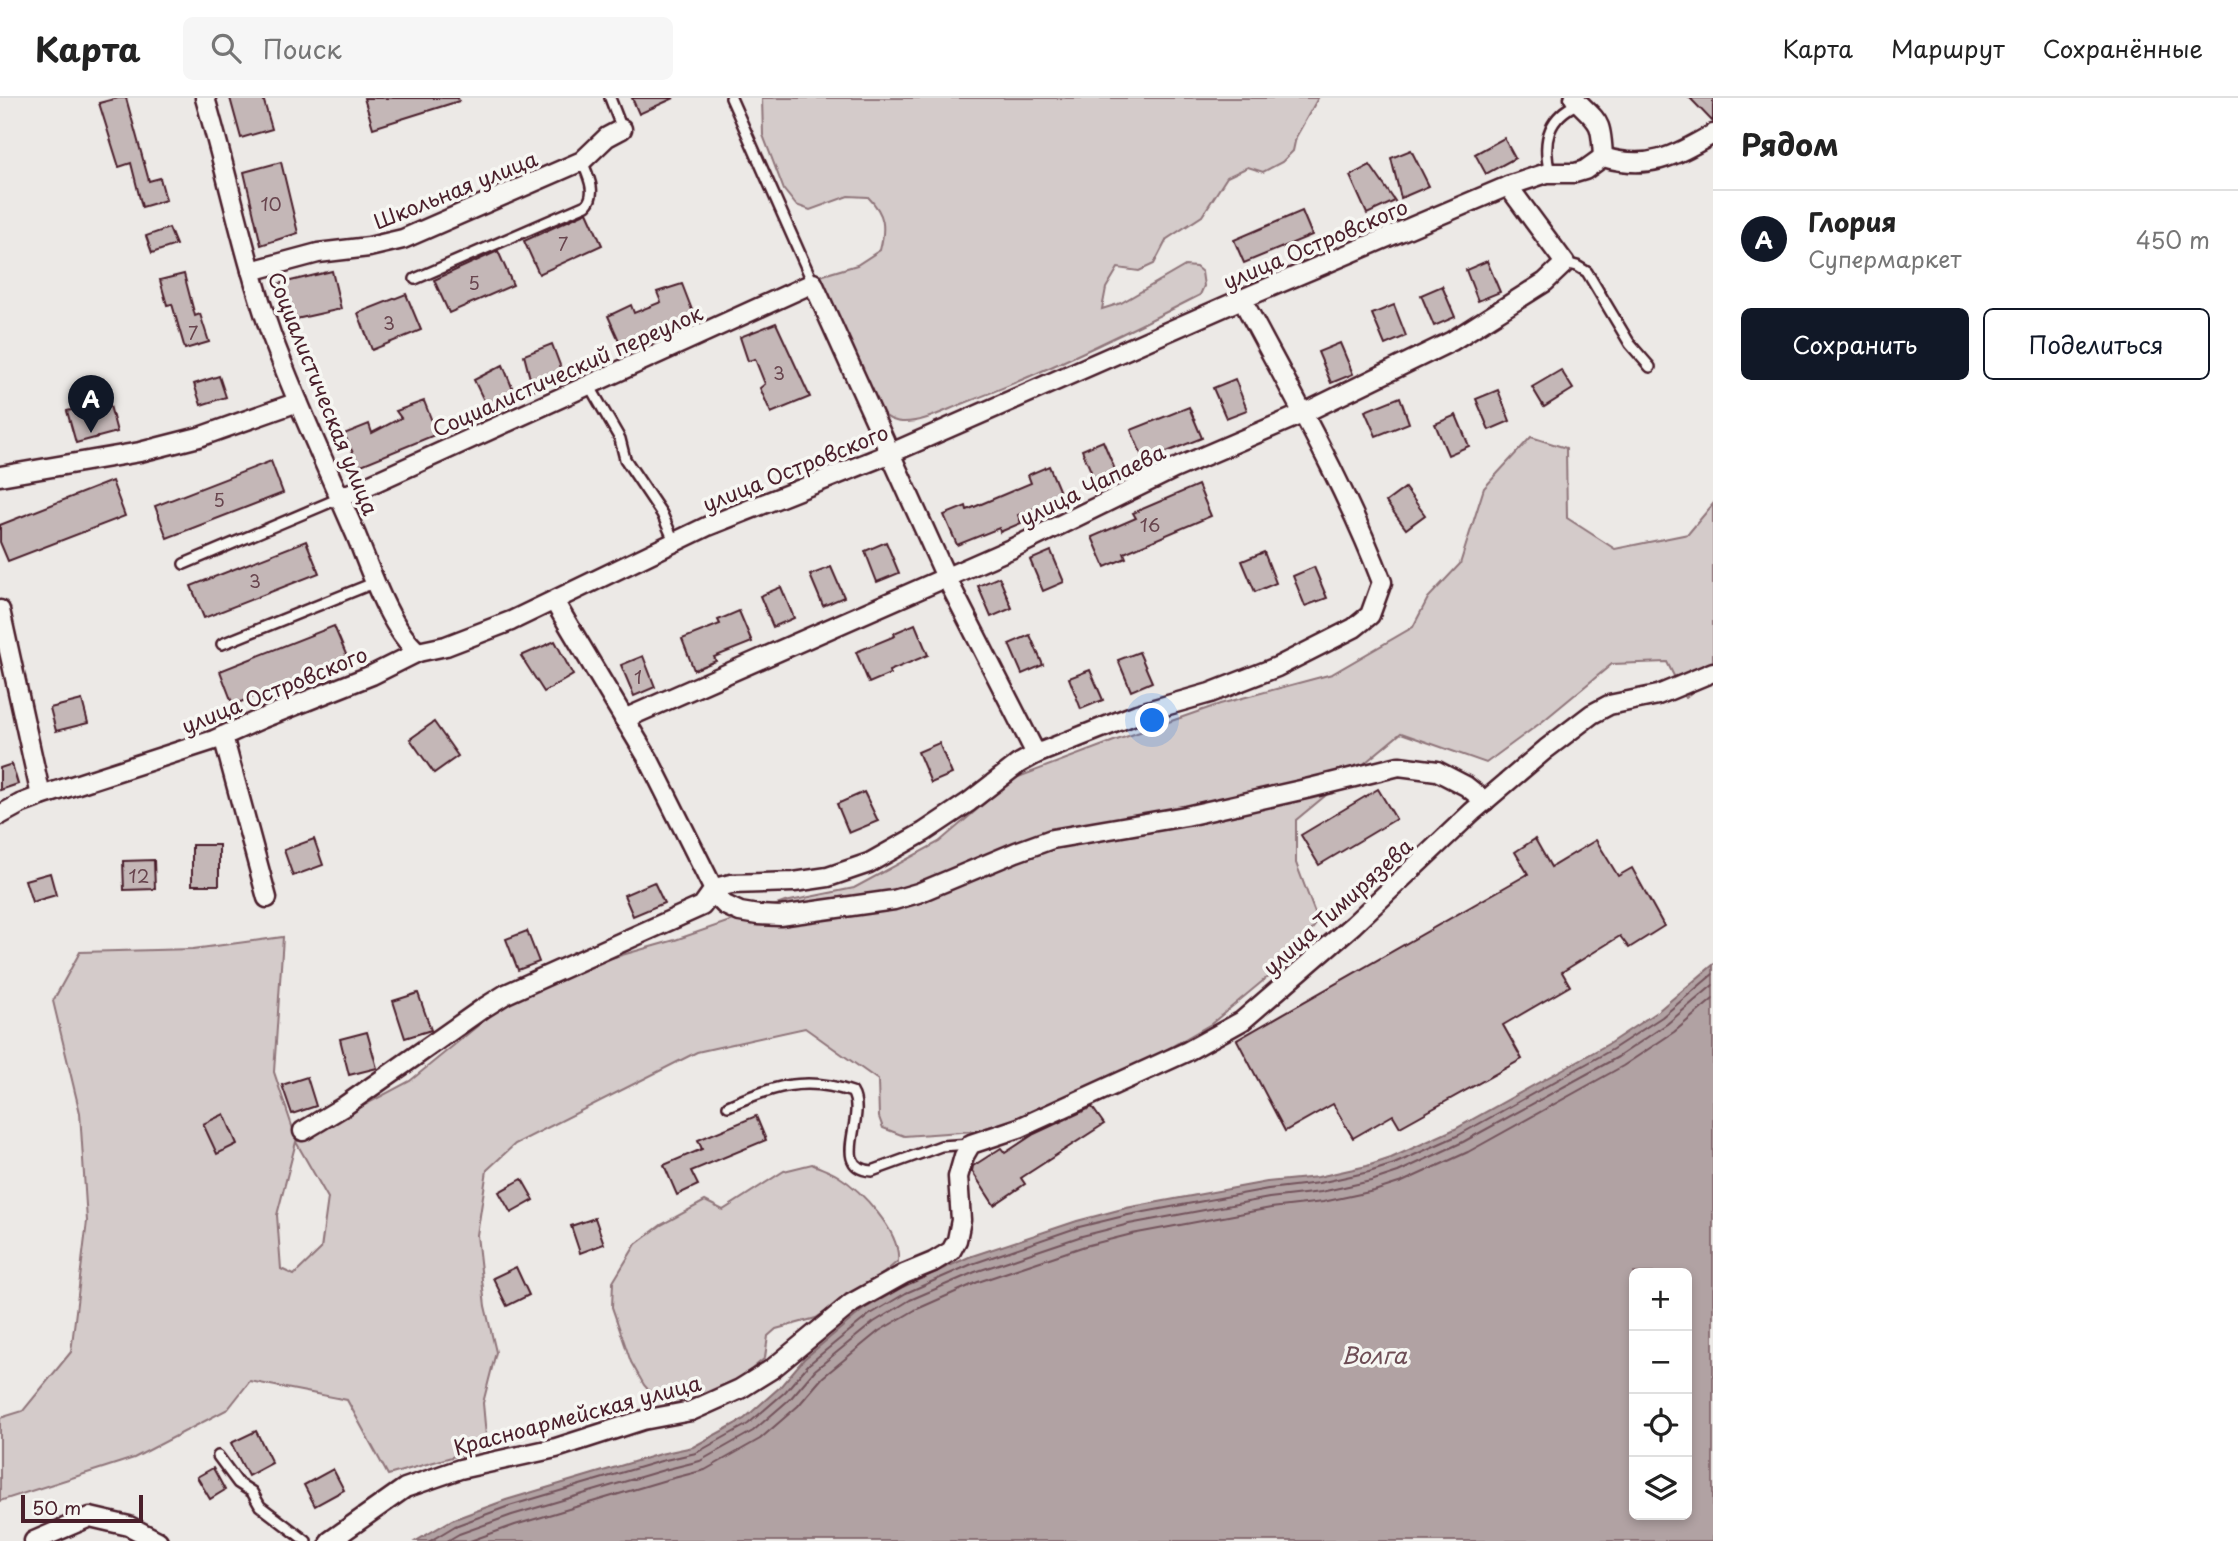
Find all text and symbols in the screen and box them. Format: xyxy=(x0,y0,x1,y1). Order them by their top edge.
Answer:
search box xyxy=(183,17,673,80)
text: Карта xyxy=(35,23,141,73)
icon: search xyxy=(207,29,245,67)
text: Поиск xyxy=(263,29,342,68)
text: Карта xyxy=(1782,30,1853,66)
text: Маршрут xyxy=(1891,30,2005,66)
text: Сохранённые xyxy=(2043,30,2203,66)
text: Рядом xyxy=(1741,121,1839,166)
street label: Школьная улица xyxy=(368,141,543,236)
house number: 10 xyxy=(260,190,282,217)
street label: улица Островского xyxy=(1217,190,1413,296)
text: Глория xyxy=(1808,202,1896,241)
text: A xyxy=(1755,222,1773,257)
text: 450 m xyxy=(2136,222,2210,257)
house number: 7 xyxy=(558,230,568,257)
text: Супермаркет xyxy=(1808,241,1962,276)
street label: Социалистическая улица xyxy=(260,266,388,520)
house number: 5 xyxy=(468,269,480,296)
street label: Социалистический переулок xyxy=(427,296,708,444)
button: Сохранить xyxy=(1741,308,1969,380)
button: Поделиться xyxy=(1983,308,2210,380)
house number: 3 xyxy=(383,309,395,336)
house number: 7 xyxy=(188,319,198,346)
house number: 3 xyxy=(773,359,785,386)
pin: A xyxy=(68,375,114,433)
street label: улица Островского xyxy=(697,415,893,519)
street label: улица Чапаева xyxy=(1014,435,1170,533)
house number: 5 xyxy=(213,486,225,513)
house number: 16 xyxy=(1140,511,1160,538)
house number: 3 xyxy=(249,567,261,594)
street label: улица Островского xyxy=(176,637,372,741)
house number: 1 xyxy=(634,663,642,690)
your location xyxy=(1135,703,1169,737)
street label: улица Тимирязева xyxy=(1255,830,1419,982)
house number: 12 xyxy=(129,862,149,889)
map controls xyxy=(1629,1268,1692,1520)
button: + xyxy=(1629,1268,1692,1331)
button: − xyxy=(1629,1331,1692,1394)
water label: Волга xyxy=(1341,1337,1407,1372)
street label: Красноармейская улица xyxy=(450,1365,705,1462)
button: locate xyxy=(1629,1394,1692,1457)
button: layers xyxy=(1629,1457,1692,1520)
scale bar xyxy=(21,1492,144,1524)
text: 50 m xyxy=(32,1493,81,1521)

